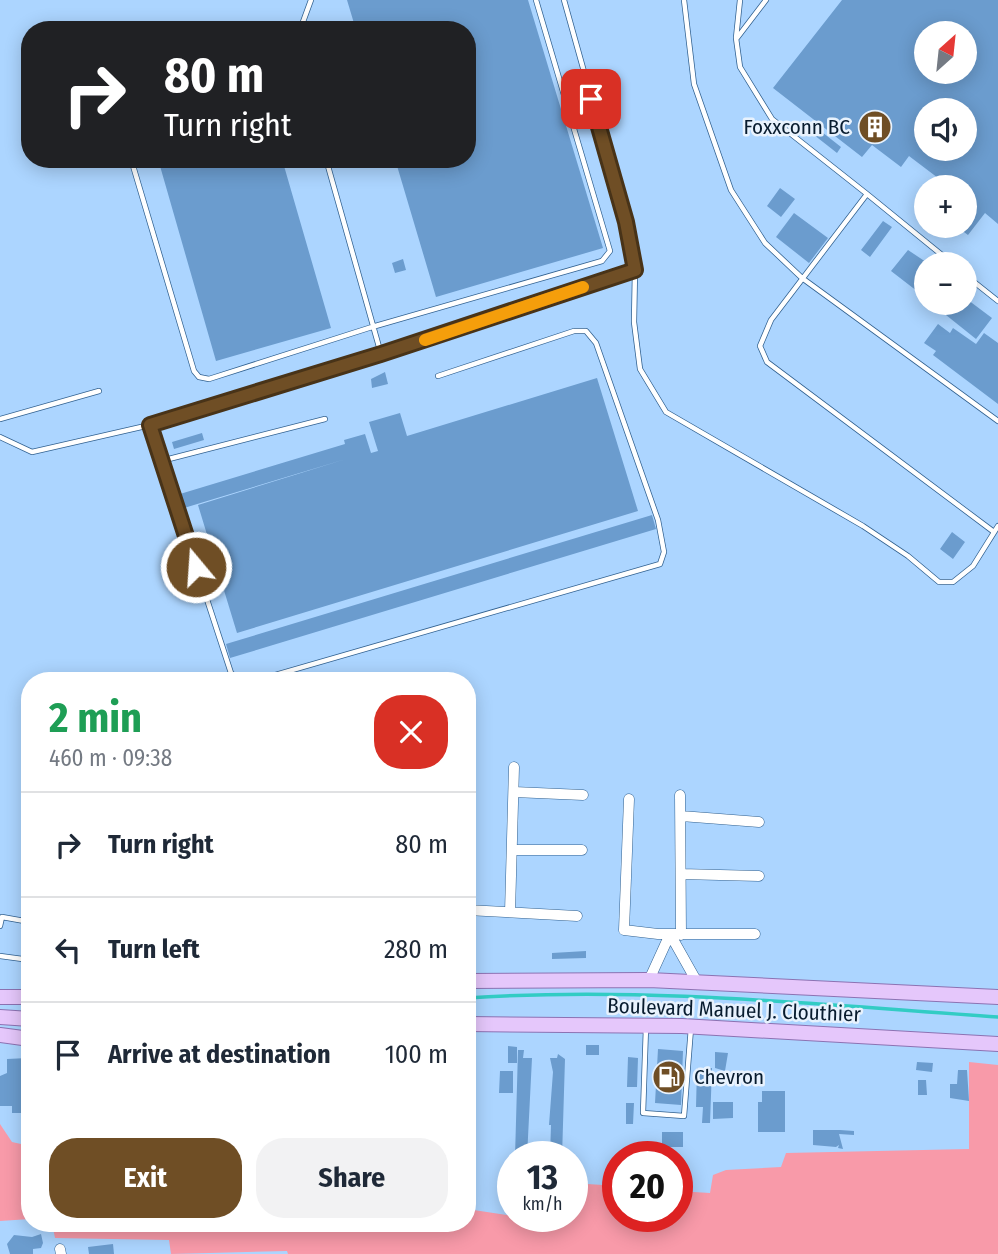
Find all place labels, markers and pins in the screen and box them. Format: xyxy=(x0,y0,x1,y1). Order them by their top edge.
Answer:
pin xyxy=(561,69,621,129)
building icon: Foxxconn BC xyxy=(856,108,894,146)
place label: Foxxconn BC xyxy=(744,114,850,140)
fuel station icon: Chevron xyxy=(650,1058,688,1096)
place label: Chevron xyxy=(694,1064,764,1090)

